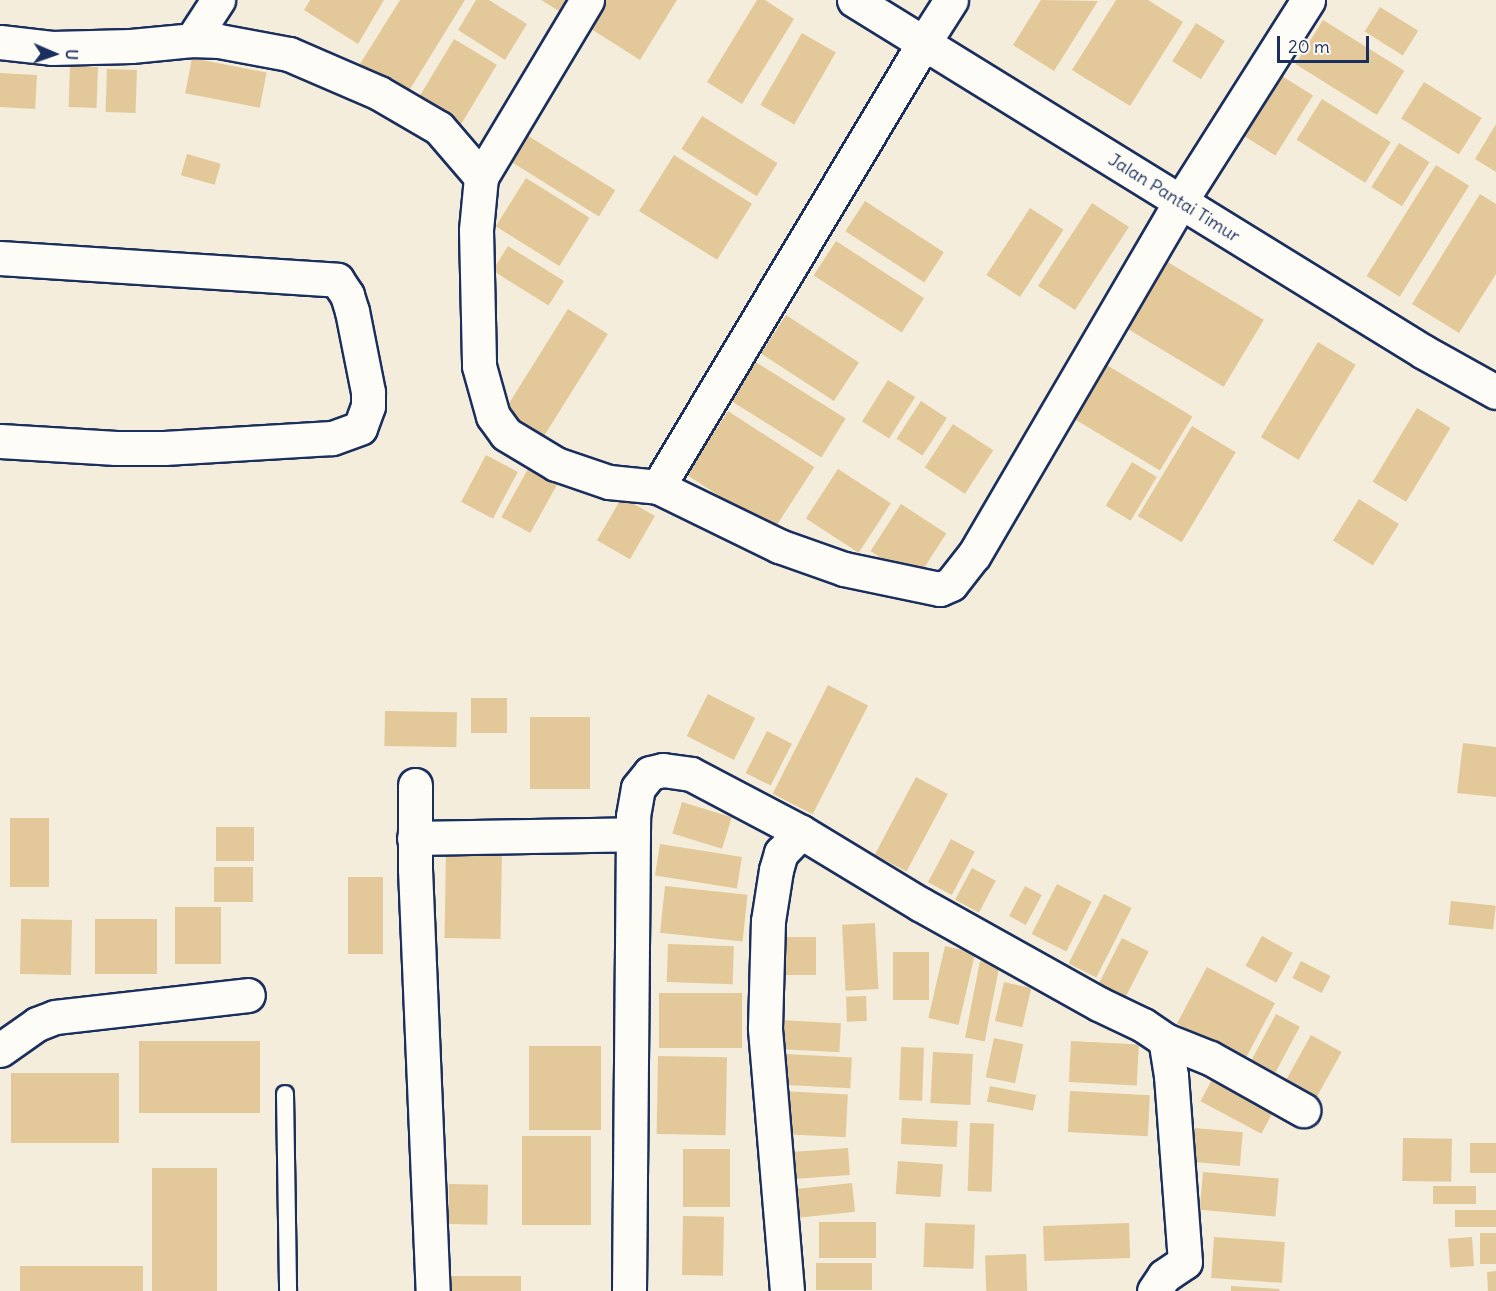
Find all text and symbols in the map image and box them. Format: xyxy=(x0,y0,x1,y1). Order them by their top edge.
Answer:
north arrow xyxy=(24,24,84,84)
scale bar xyxy=(1280,24,1372,62)
text: 20 m xyxy=(1288,35,1330,58)
text: U xyxy=(62,49,82,60)
street label: Jalan Pantai Timur xyxy=(1104,149,1244,247)

